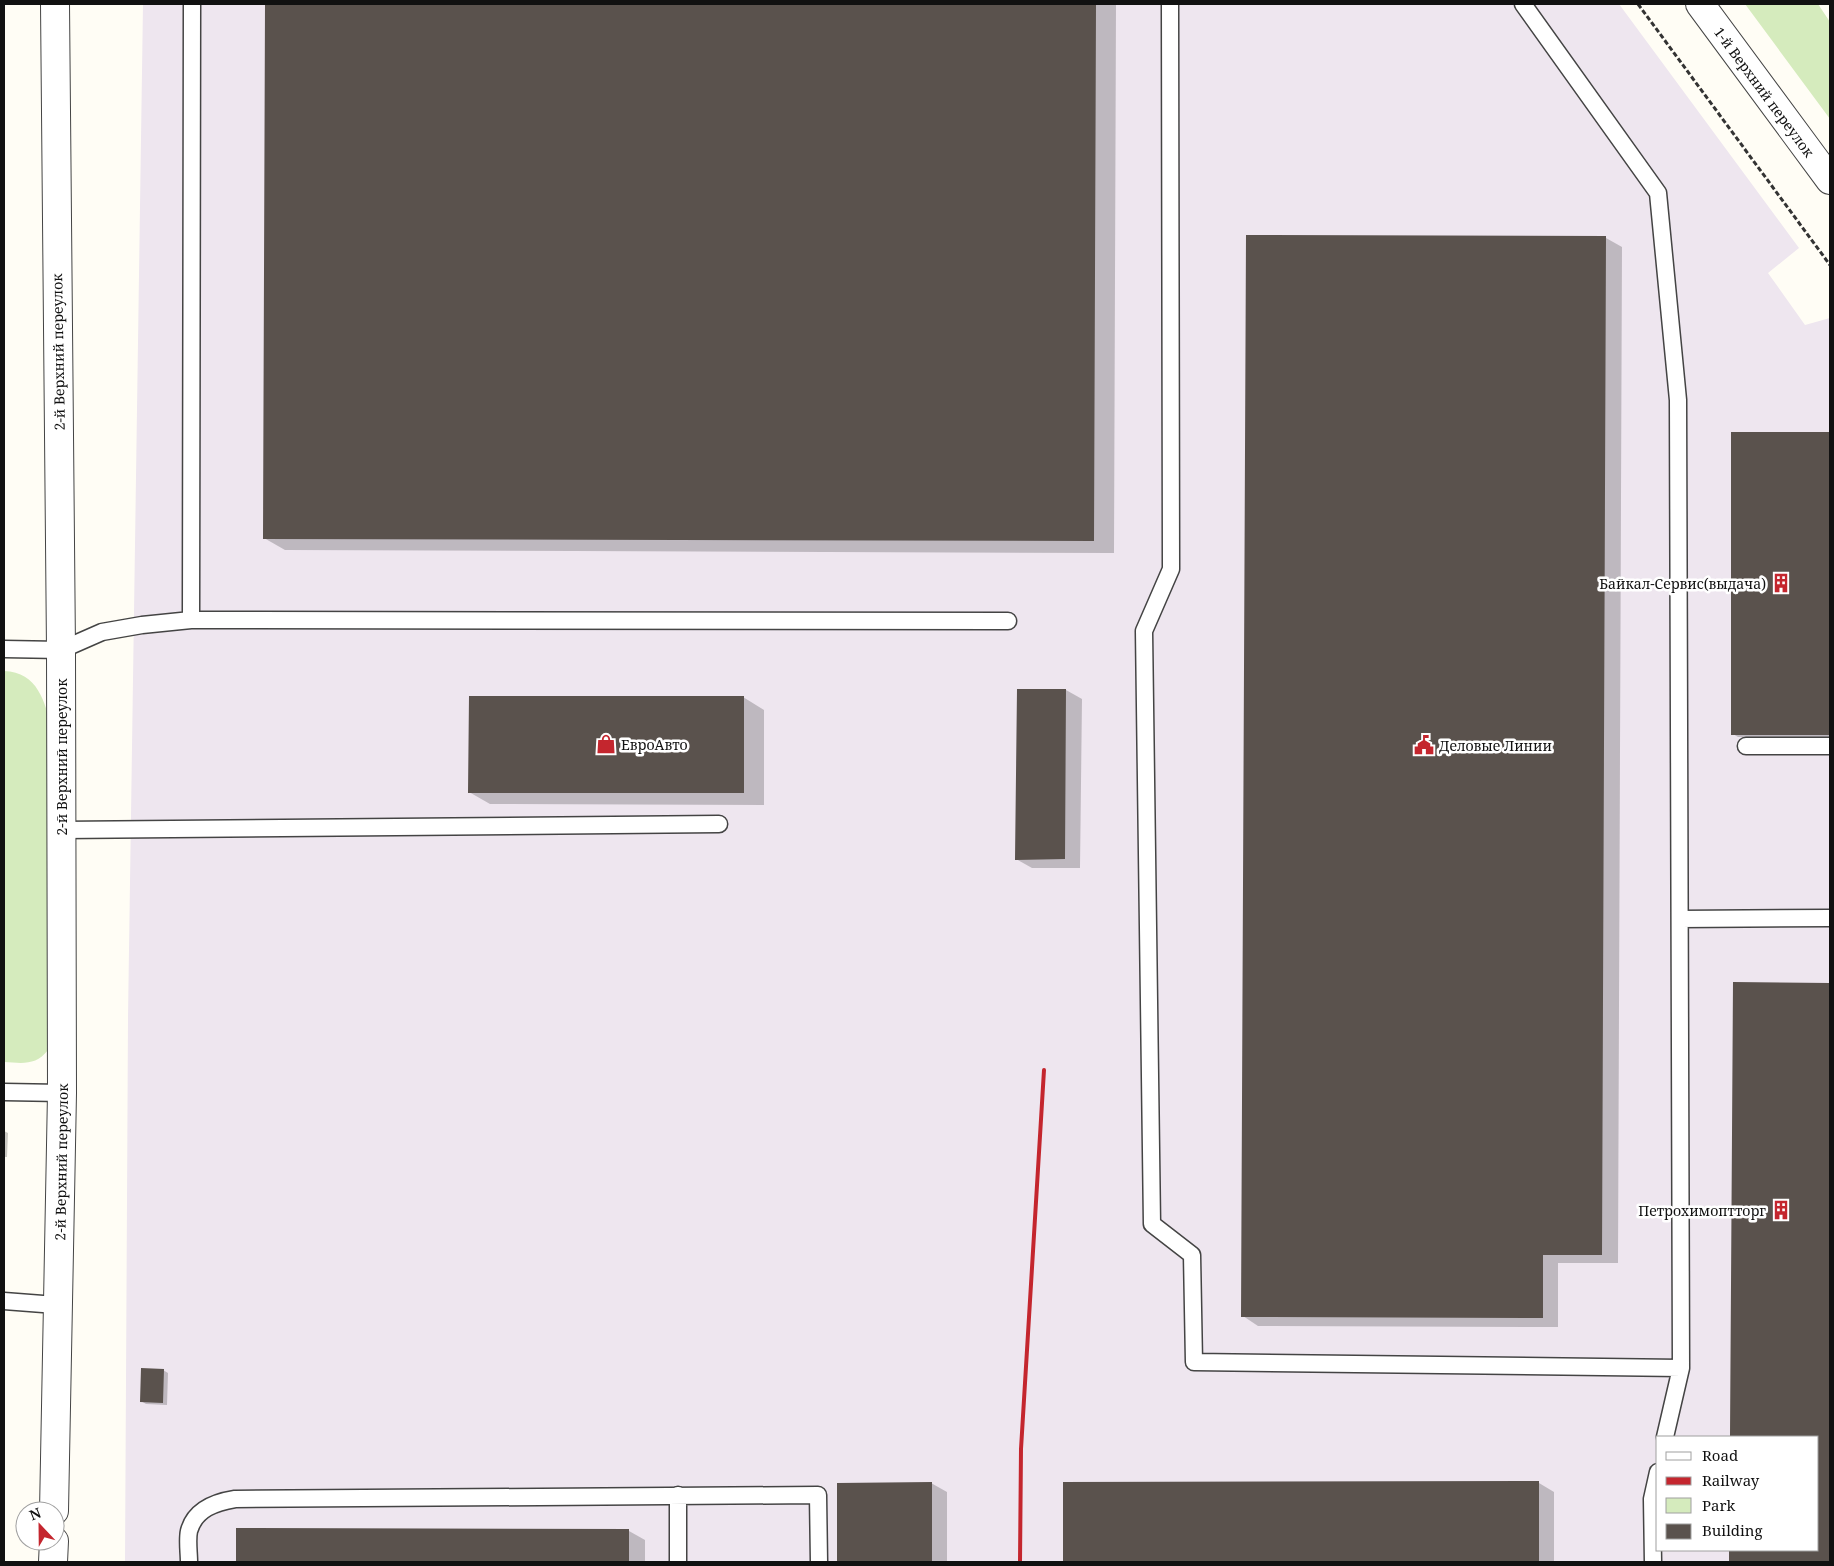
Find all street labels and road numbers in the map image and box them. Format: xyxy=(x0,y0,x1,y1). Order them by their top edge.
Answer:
street label: 1-й Верхний переулок xyxy=(1710,23,1819,161)
street label: 2-й Верхний переулок xyxy=(47,273,69,431)
street label: 2-й Верхний переулок xyxy=(52,678,71,835)
street label: 2-й Верхний переулок xyxy=(50,1083,72,1241)

